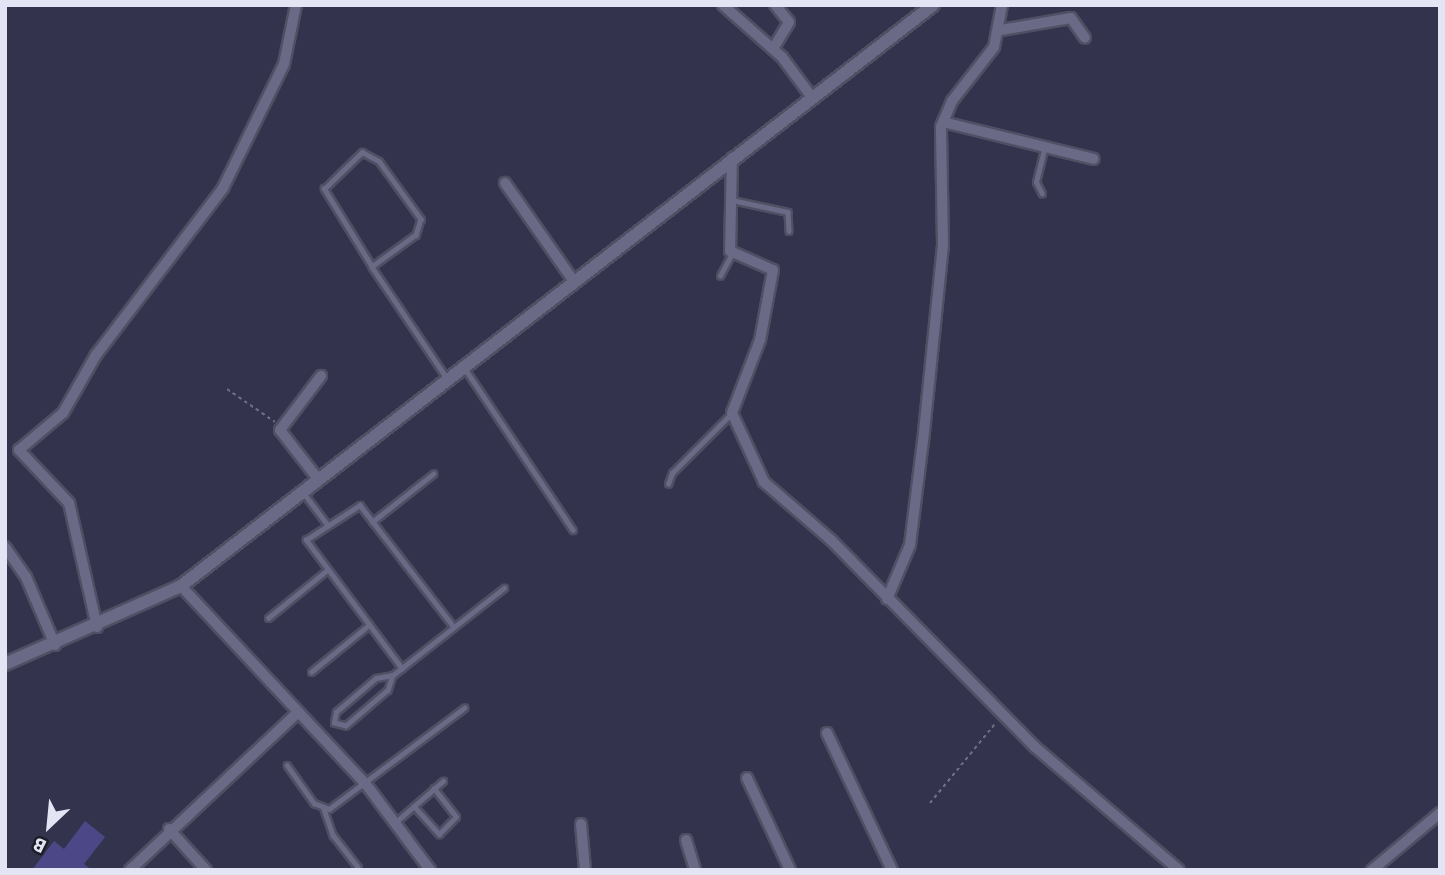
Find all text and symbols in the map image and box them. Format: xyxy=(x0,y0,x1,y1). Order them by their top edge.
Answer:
north arrow xyxy=(14,791,84,861)
text: B xyxy=(29,832,50,858)

